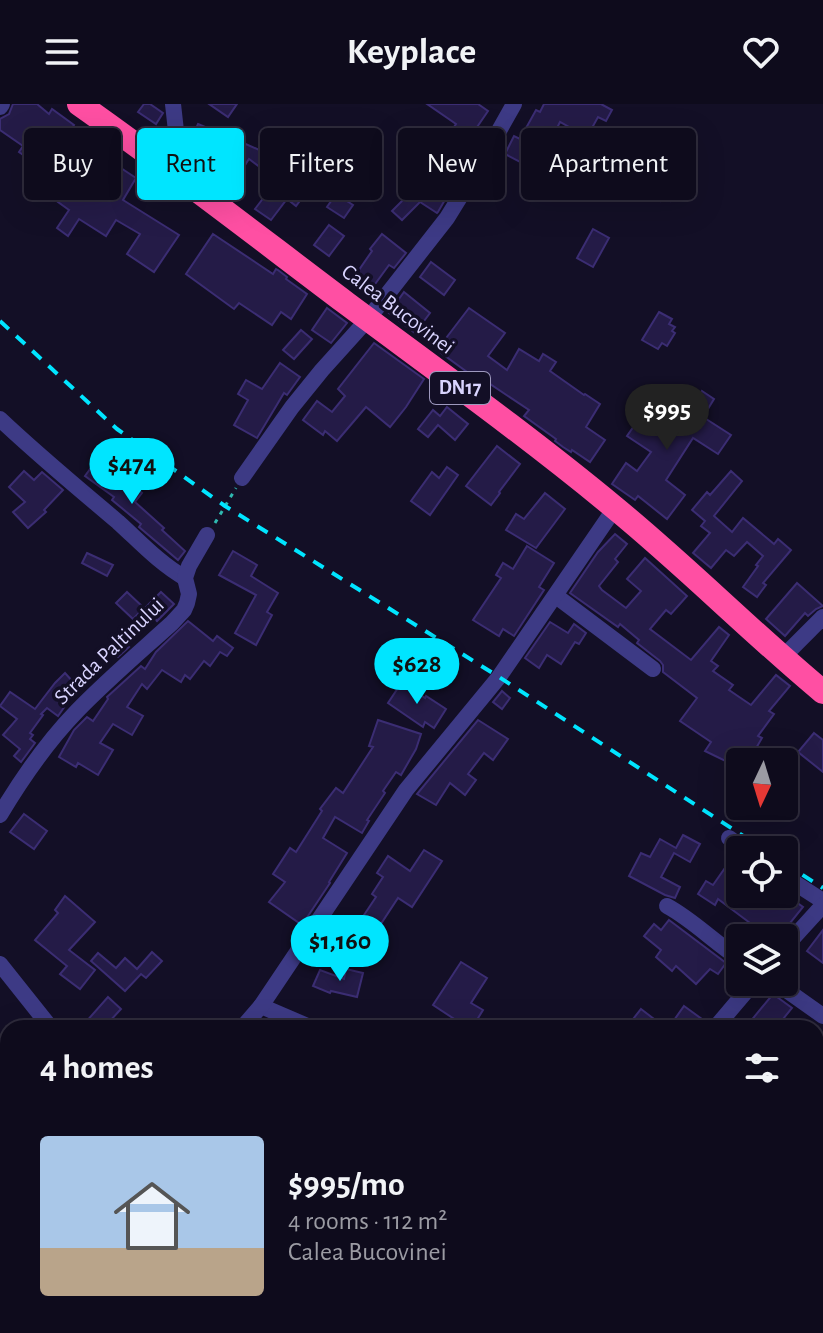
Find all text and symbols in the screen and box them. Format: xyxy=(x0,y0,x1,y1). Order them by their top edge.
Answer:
icon: menu xyxy=(40,30,84,74)
icon: heart xyxy=(739,30,783,74)
text: Keyplace xyxy=(347,34,476,70)
chip: Buy xyxy=(24,128,121,200)
chip: Rent xyxy=(137,128,244,200)
chip: Filters xyxy=(260,128,382,200)
chip: New xyxy=(398,128,505,200)
chip: Apartment xyxy=(521,128,696,200)
street label: Calea Bucovinei xyxy=(338,260,458,358)
road number: DN17 xyxy=(430,372,490,404)
pin: $995 xyxy=(620,384,714,452)
text: $995 xyxy=(643,397,691,423)
pin: $474 xyxy=(85,438,179,506)
text: $474 xyxy=(107,451,157,477)
street label: Strada Paltinului xyxy=(50,593,168,709)
pin: $628 xyxy=(370,638,464,706)
text: $628 xyxy=(392,651,442,677)
north arrow xyxy=(726,748,798,820)
map controls xyxy=(726,748,798,996)
button: locate xyxy=(726,836,798,908)
pin: $1,160 xyxy=(275,915,405,983)
button: layers xyxy=(726,924,798,996)
text: $1,160 xyxy=(309,928,371,954)
icon: filters xyxy=(740,1046,784,1090)
text: 4 homes xyxy=(40,1051,154,1085)
icon: home xyxy=(104,1168,200,1264)
text: $995/mo xyxy=(288,1168,405,1202)
text: 4 rooms · 112 m² xyxy=(288,1208,447,1234)
text: Calea Bucovinei xyxy=(288,1239,447,1265)

